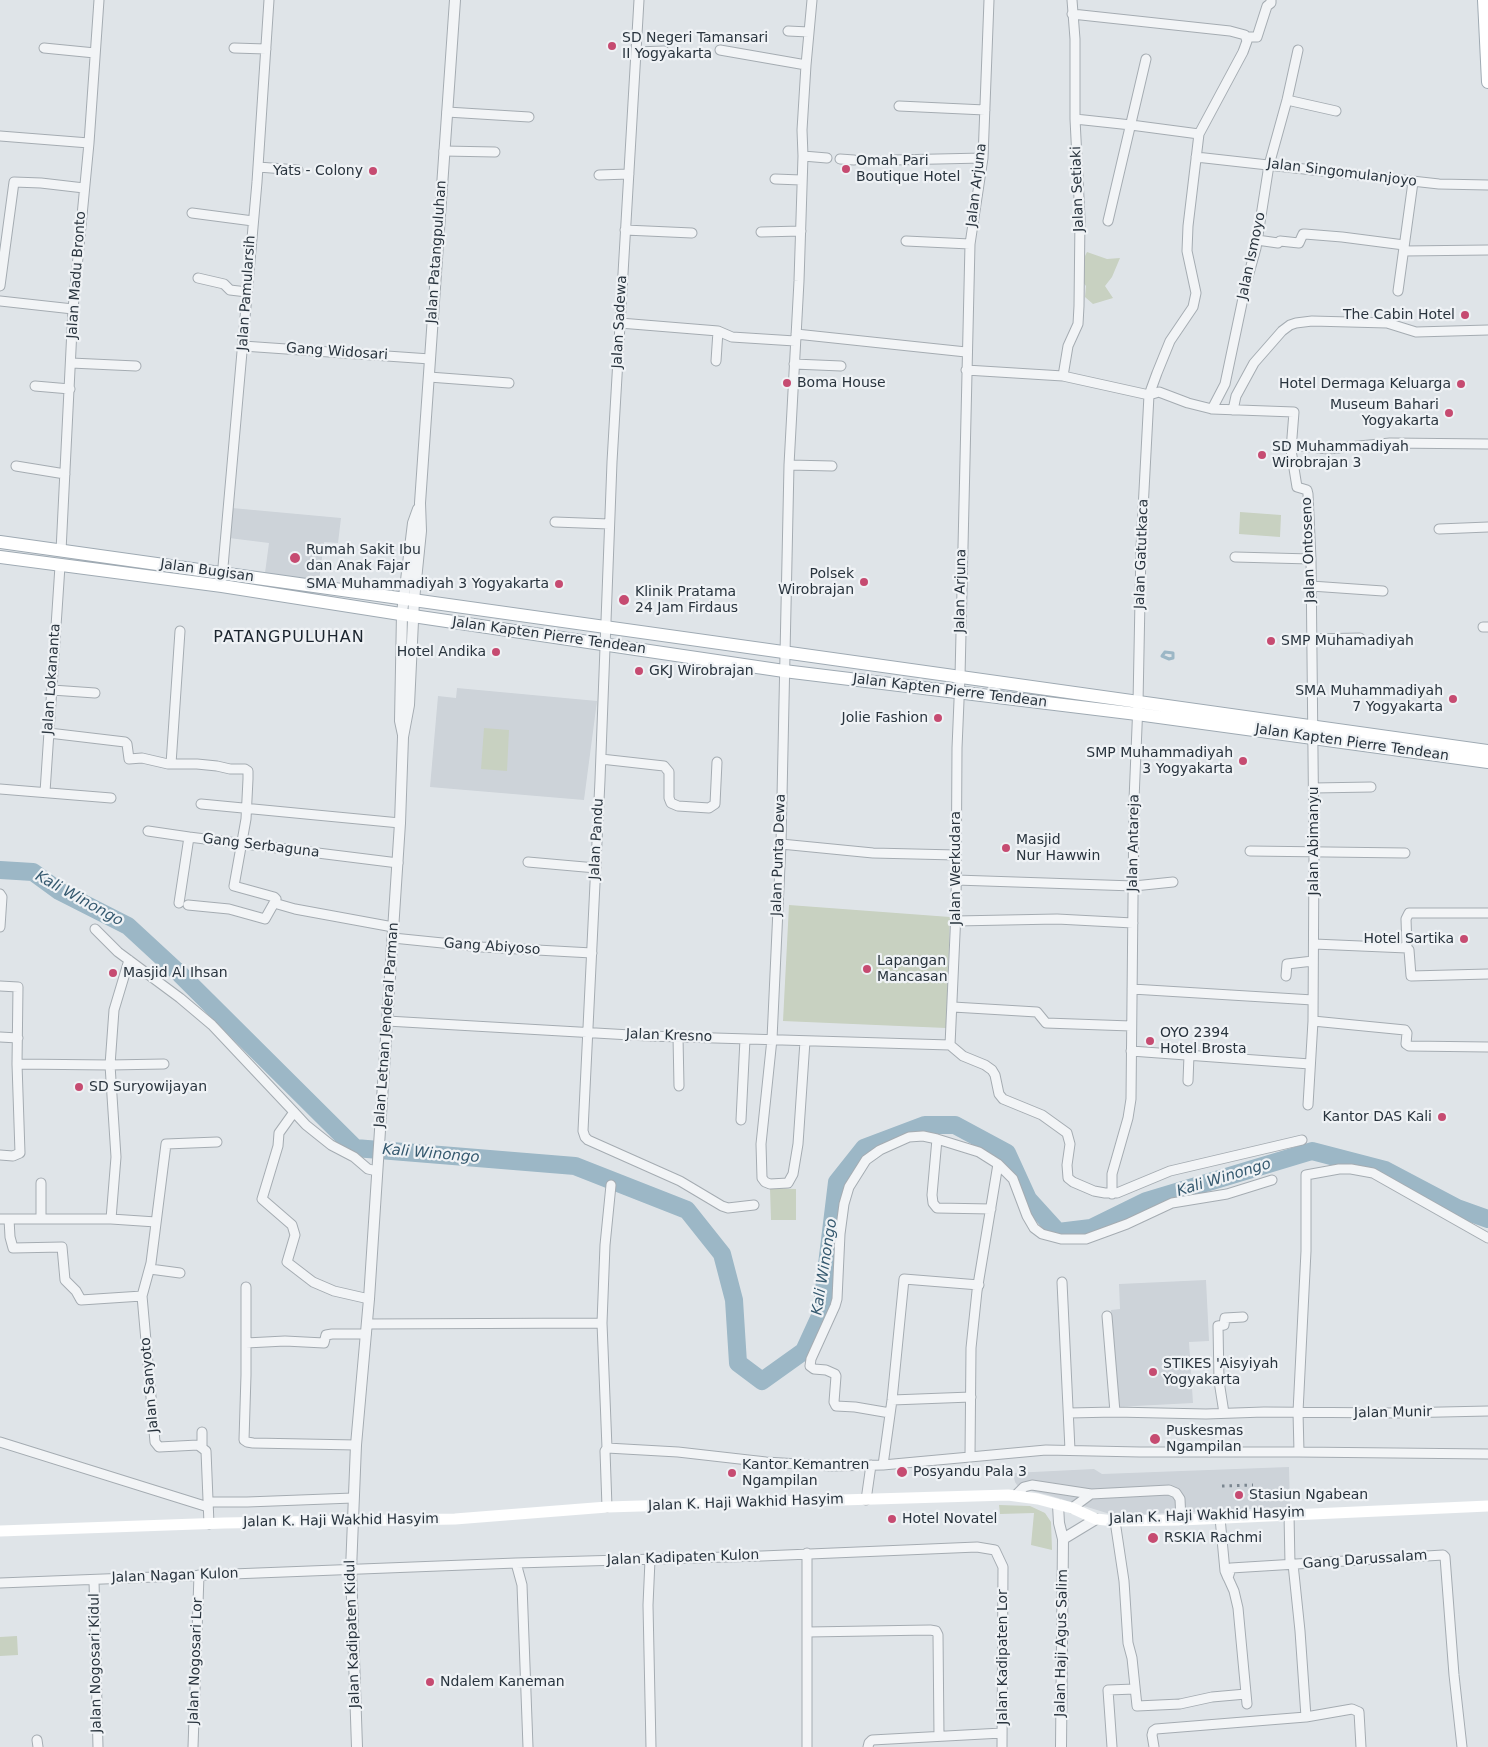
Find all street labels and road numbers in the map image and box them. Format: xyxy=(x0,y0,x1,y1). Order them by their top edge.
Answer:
street label: Jalan Arjuna xyxy=(964,142,990,228)
street label: Jalan Setiaki xyxy=(1068,146,1088,232)
street label: Jalan Singomulanjoyo xyxy=(1266,155,1418,191)
street label: Jalan Patangpuluhan xyxy=(424,180,450,324)
street label: Jalan Madu Bronto xyxy=(64,211,90,339)
street label: Jalan Ismoyo xyxy=(1235,211,1269,301)
street label: Jalan Pamularsih xyxy=(235,235,259,351)
street label: Jalan Sadewa xyxy=(609,275,631,369)
street label: Gang Widosari xyxy=(286,340,388,364)
street label: Jalan Ontoseno xyxy=(1299,497,1319,603)
street label: Jalan Gatutkaca xyxy=(1132,498,1152,610)
street label: Jalan Arjuna xyxy=(952,549,970,633)
street label: Jalan Bugisan xyxy=(159,556,255,586)
street label: Jalan Kapten Pierre Tendean xyxy=(451,614,647,658)
street label: Jalan Lokananta xyxy=(40,623,64,735)
street label: Jalan Kapten Pierre Tendean xyxy=(852,671,1048,711)
street label: Jalan Kapten Pierre Tendean xyxy=(1254,721,1450,765)
street label: Jalan Abimanyu xyxy=(1306,786,1322,896)
street label: Jalan Punta Dewa xyxy=(768,794,790,916)
street label: Jalan Antareja xyxy=(1125,794,1143,892)
street label: Jalan Pandu xyxy=(586,798,608,880)
street label: Jalan Werkudara xyxy=(948,811,964,925)
street label: Gang Serbaguna xyxy=(202,830,320,862)
street label: Jalan Letnan Jenderal Parman xyxy=(371,922,403,1128)
street label: Gang Abiyoso xyxy=(443,935,541,959)
street label: Jalan Kresno xyxy=(625,1026,713,1046)
street label: Jalan Sanyoto xyxy=(137,1337,163,1433)
street label: Jalan Munir xyxy=(1354,1404,1432,1422)
street label: Jalan K. Haji Wakhid Hasyim xyxy=(648,1491,844,1515)
street label: Jalan K. Haji Wakhid Hasyim xyxy=(1109,1504,1305,1528)
street label: Jalan K. Haji Wakhid Hasyim xyxy=(243,1511,439,1531)
street label: Jalan Kadipaten Kulon xyxy=(607,1547,759,1569)
street label: Gang Darussalam xyxy=(1302,1547,1428,1573)
street label: Jalan Kadipaten Kidul xyxy=(342,1560,364,1708)
street label: Jalan Nagan Kulon xyxy=(111,1565,239,1587)
street label: Jalan Haji Agus Salim xyxy=(1052,1569,1072,1717)
street label: Jalan Kadipaten Lor xyxy=(995,1589,1011,1725)
street label: Jalan Nogosari Kidul xyxy=(86,1593,106,1733)
street label: Jalan Nogosari Lor xyxy=(185,1597,207,1725)

